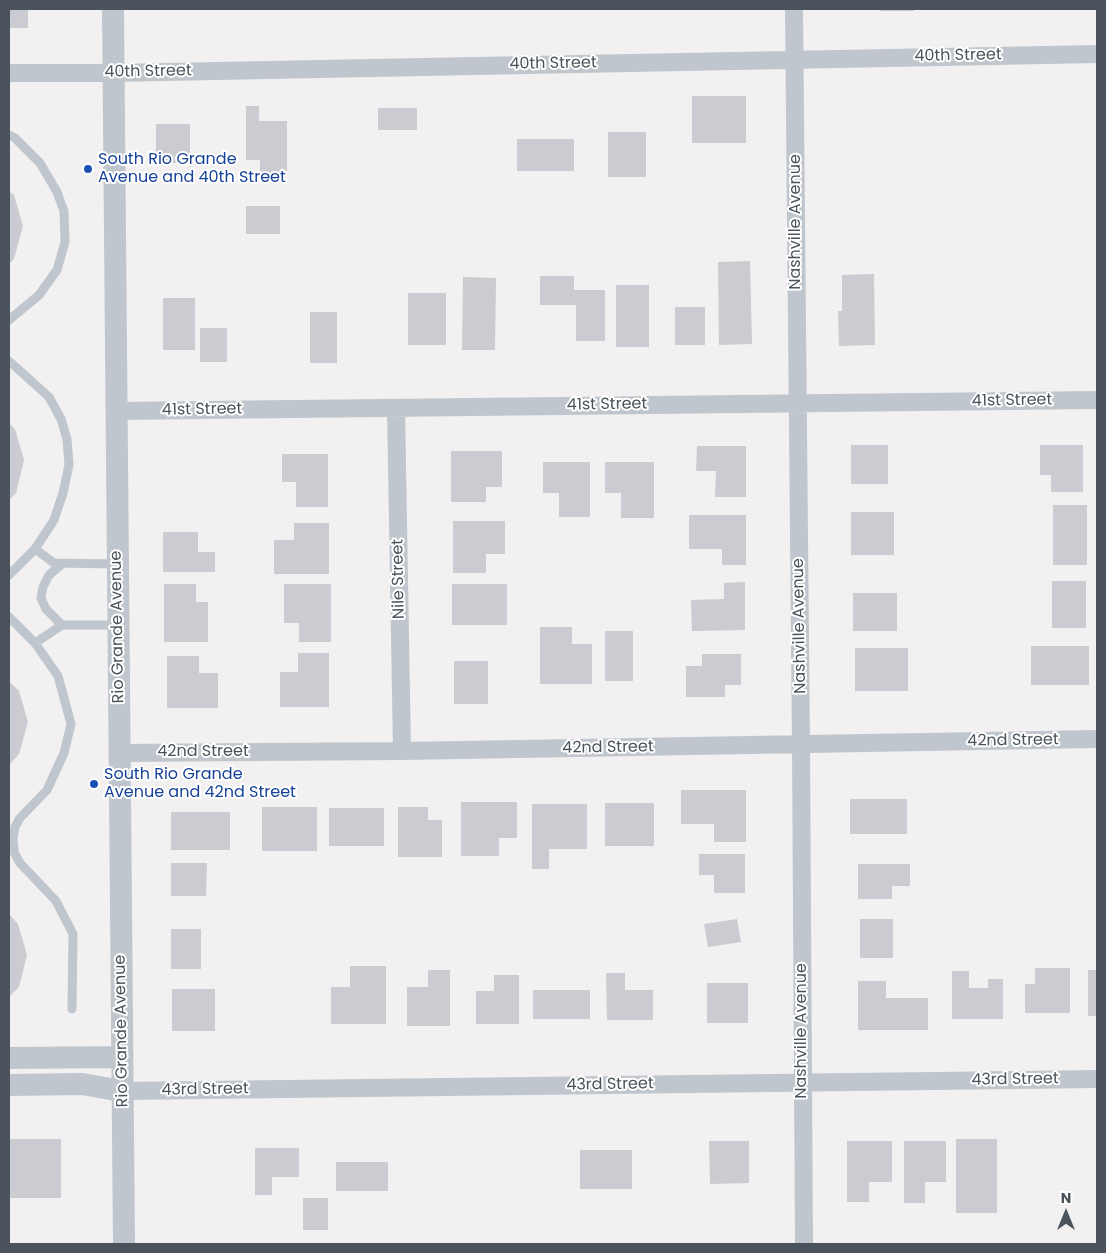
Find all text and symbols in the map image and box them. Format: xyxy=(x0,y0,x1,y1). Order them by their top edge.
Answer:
street label: 40th Street xyxy=(914,46,1002,66)
street label: 40th Street xyxy=(509,54,597,74)
street label: 40th Street xyxy=(104,62,192,82)
place label: South Rio Grande Avenue and 40th Street xyxy=(98,150,286,188)
street label: Nashville Avenue xyxy=(786,154,806,290)
marker: South Rio Grande Avenue and 40th Street xyxy=(82,163,94,175)
street label: 41st Street xyxy=(972,391,1052,411)
street label: 41st Street xyxy=(567,395,647,415)
street label: 41st Street xyxy=(162,400,242,420)
street label: Nile Street xyxy=(389,539,409,619)
street label: Rio Grande Avenue xyxy=(107,550,129,704)
street label: Nashville Avenue xyxy=(789,558,811,694)
street label: 42nd Street xyxy=(967,731,1059,751)
street label: 42nd Street xyxy=(562,738,654,758)
street label: 42nd Street xyxy=(157,742,249,762)
place label: South Rio Grande Avenue and 42nd Street xyxy=(104,765,296,803)
marker: South Rio Grande Avenue and 42nd Street xyxy=(88,778,100,790)
street label: Rio Grande Avenue xyxy=(111,954,133,1108)
street label: Nashville Avenue xyxy=(792,963,812,1099)
street label: 43rd Street xyxy=(971,1070,1059,1090)
street label: 43rd Street xyxy=(566,1075,654,1095)
street label: 43rd Street xyxy=(161,1080,249,1100)
north arrow xyxy=(1041,1188,1091,1238)
text: N xyxy=(1061,1188,1071,1208)

